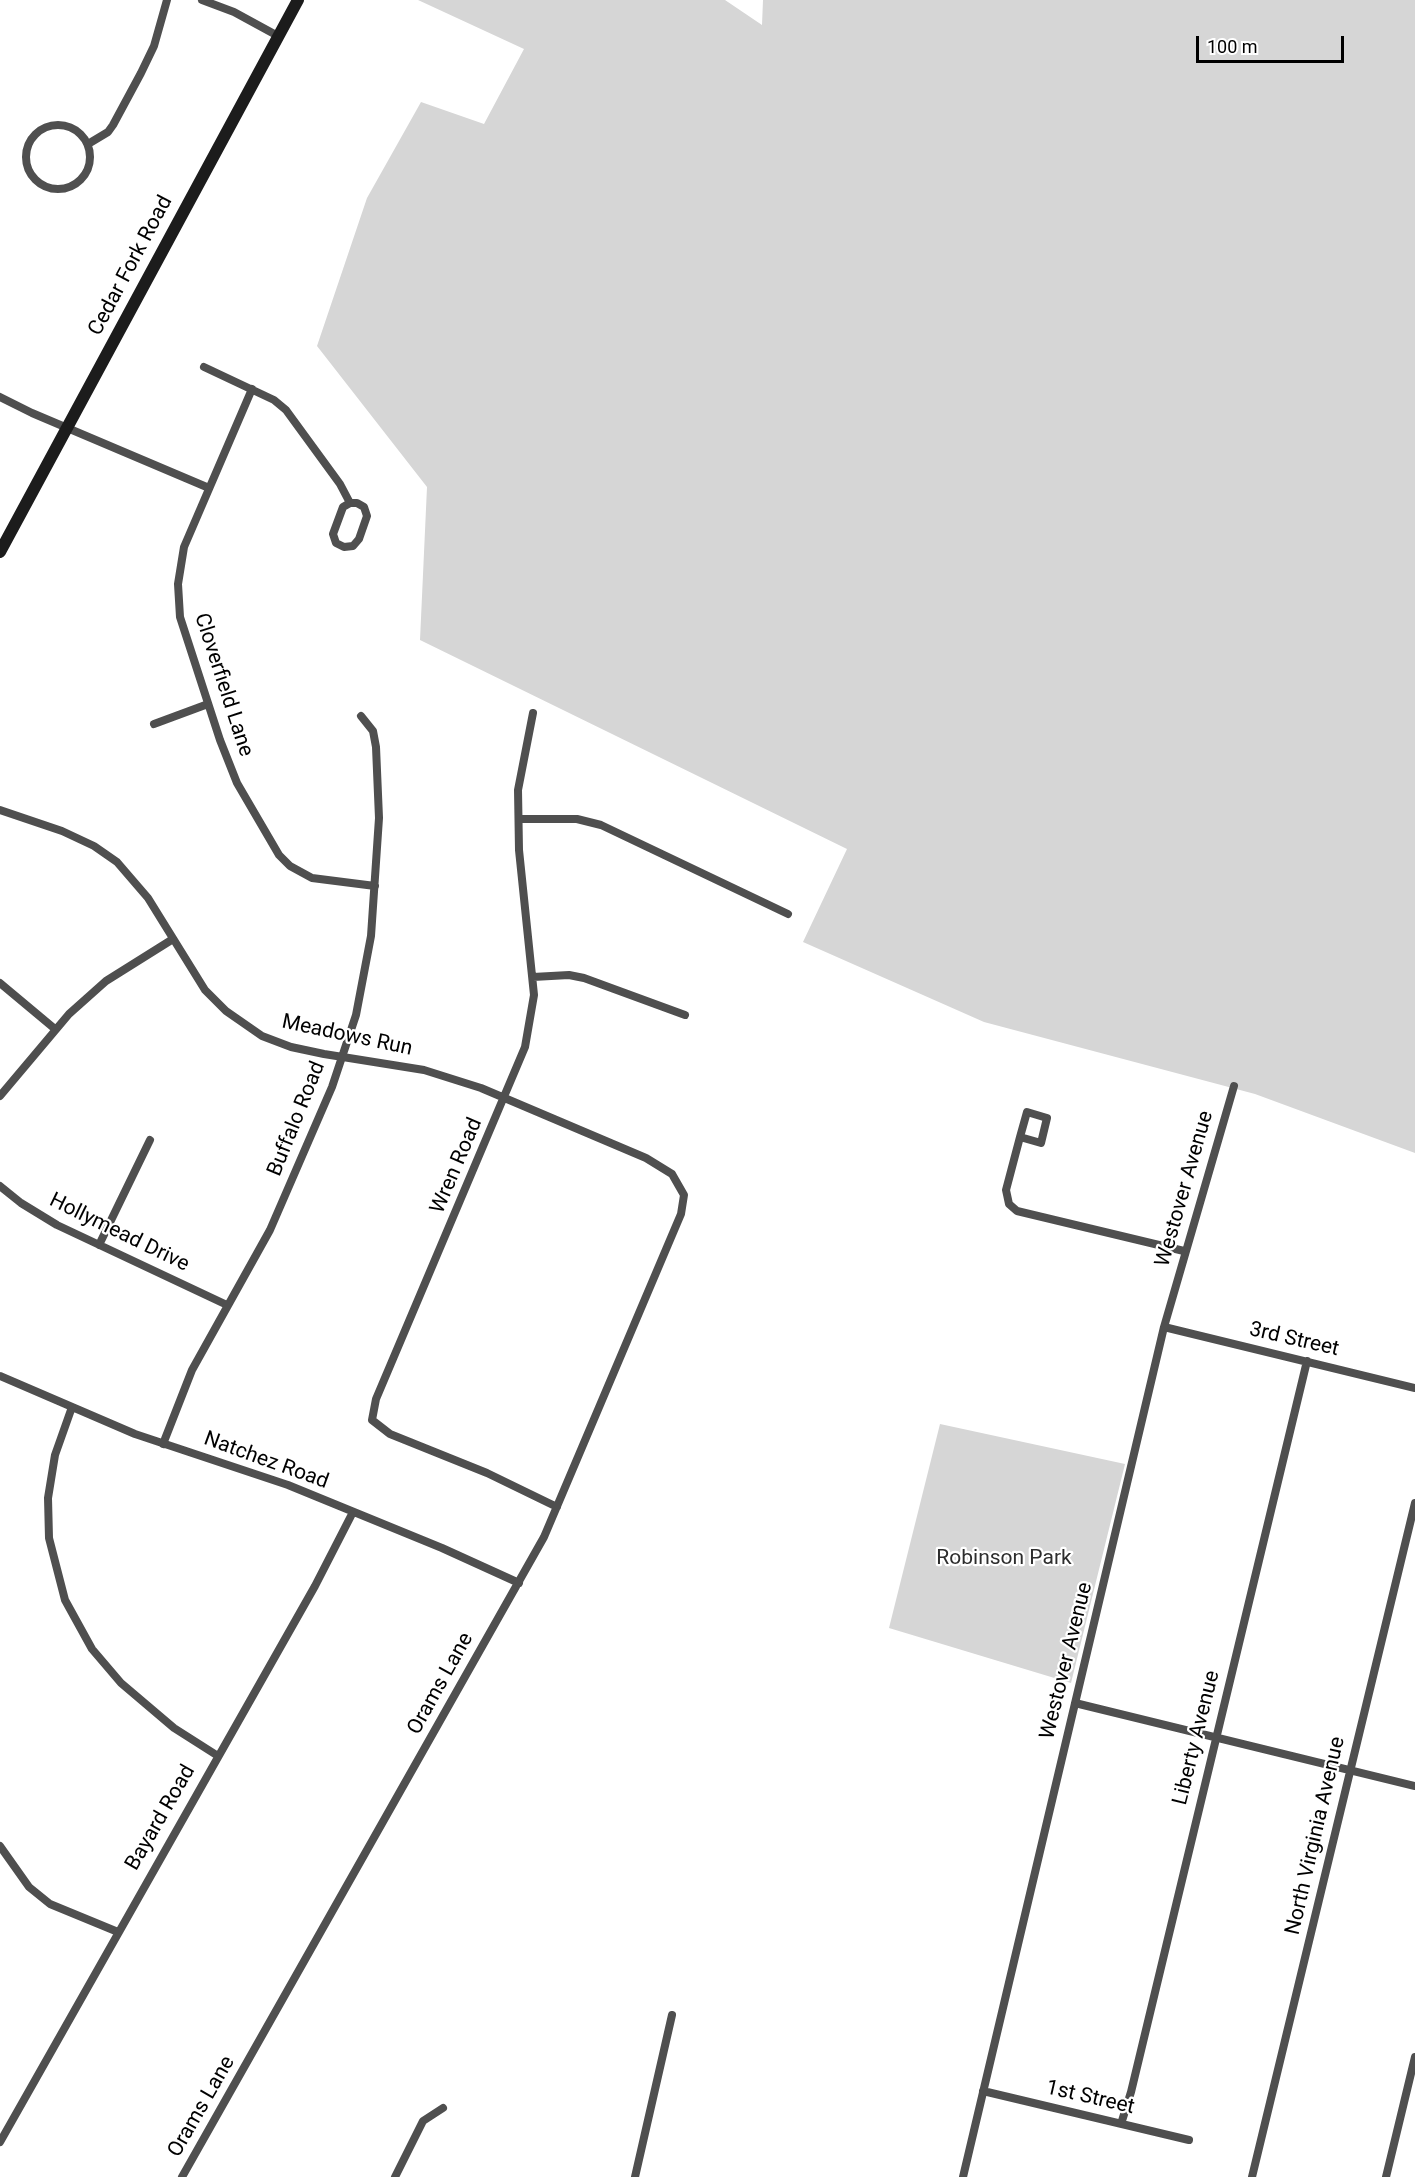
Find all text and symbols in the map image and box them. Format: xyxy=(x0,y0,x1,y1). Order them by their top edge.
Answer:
scale bar xyxy=(1199,24,1348,62)
text: 100 m xyxy=(1207,36,1258,57)
street label: Cedar Fork Road xyxy=(84,192,178,340)
street label: Cloverfield Lane xyxy=(188,610,258,760)
street label: Meadows Run xyxy=(280,1010,414,1062)
street label: Buffalo Road xyxy=(263,1058,331,1180)
street label: Westover Avenue xyxy=(1151,1108,1219,1270)
street label: Wren Road xyxy=(426,1114,488,1218)
street label: Hollymead Drive xyxy=(45,1188,193,1278)
street label: 3rd Street xyxy=(1247,1317,1341,1363)
street label: Natchez Road xyxy=(200,1427,332,1495)
park label: Robinson Park xyxy=(936,1546,1072,1572)
street label: Westover Avenue xyxy=(1035,1580,1099,1742)
street label: Orams Lane xyxy=(403,1629,479,1739)
street label: Liberty Avenue xyxy=(1168,1668,1226,1808)
street label: North Virginia Avenue xyxy=(1281,1734,1351,1938)
street label: Bayard Road xyxy=(121,1761,201,1875)
street label: Orams Lane xyxy=(163,2052,241,2162)
street label: 1st Street xyxy=(1043,2076,1137,2120)

